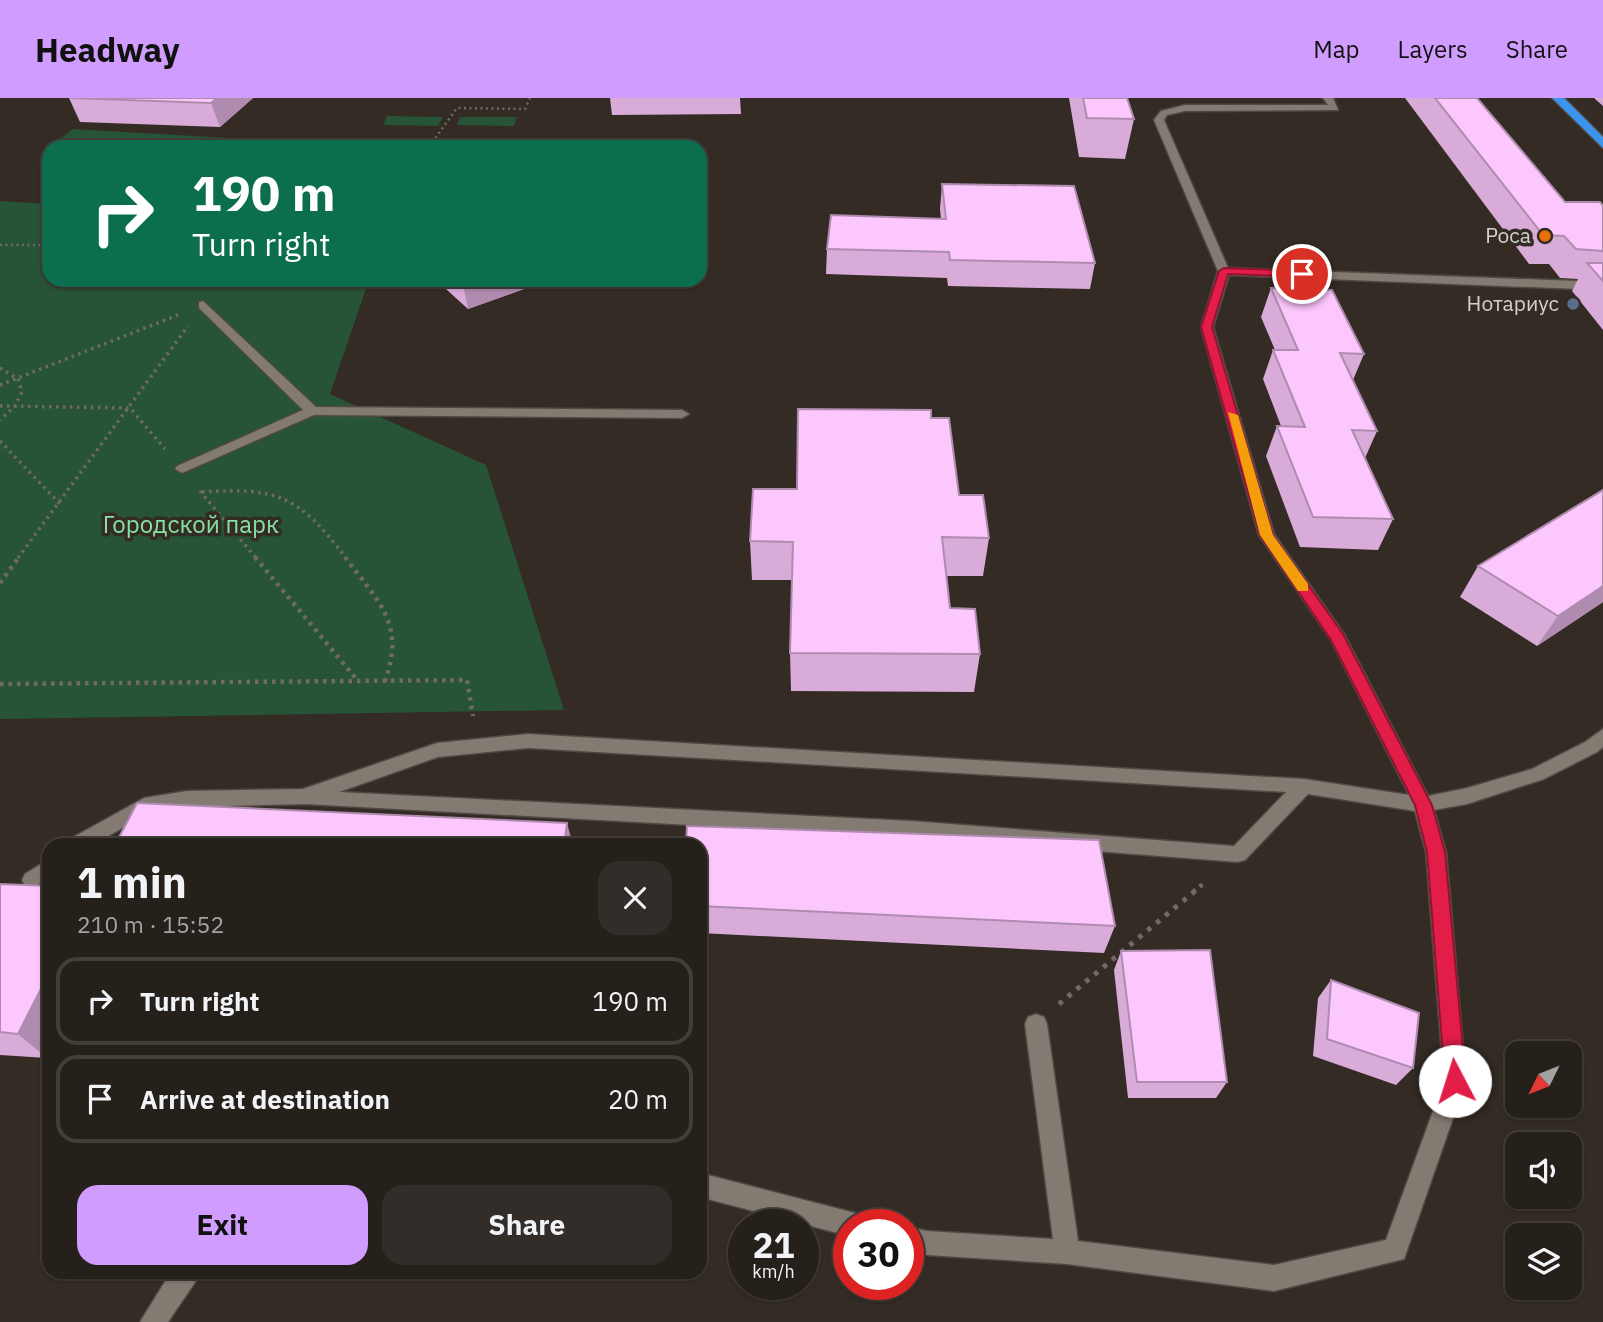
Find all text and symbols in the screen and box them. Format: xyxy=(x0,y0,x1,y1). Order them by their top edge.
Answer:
text: Headway xyxy=(35,28,180,71)
text: Map xyxy=(1313,33,1360,65)
text: Layers xyxy=(1398,33,1468,65)
text: Share xyxy=(1506,33,1568,65)
text: 190 m xyxy=(192,161,336,224)
icon: right xyxy=(77,168,168,259)
place label: Роса xyxy=(1485,221,1531,249)
text: Turn right xyxy=(192,223,330,265)
marker: Роса xyxy=(1537,228,1553,244)
pin xyxy=(1272,244,1332,304)
icon: arrive xyxy=(1283,255,1321,293)
place label: Нотариус xyxy=(1467,289,1559,317)
marker: Нотариус xyxy=(1565,296,1581,312)
park label: Городской парк xyxy=(103,508,279,540)
text: 1 min xyxy=(77,855,187,910)
button: close xyxy=(598,861,672,935)
text: 210 m · 15:52 xyxy=(77,909,224,939)
icon: right xyxy=(81,982,119,1020)
text: Turn right xyxy=(140,984,259,1018)
text: 190 m xyxy=(592,984,668,1018)
north arrow xyxy=(1505,1041,1582,1118)
map controls xyxy=(1505,1041,1582,1300)
position arrow xyxy=(1418,1044,1492,1118)
icon: arrive xyxy=(81,1080,119,1118)
text: Arrive at destination xyxy=(140,1082,390,1116)
text: 20 m xyxy=(608,1082,668,1116)
button: sound xyxy=(1505,1132,1582,1209)
button: Exit xyxy=(77,1185,368,1265)
button: Share xyxy=(382,1185,672,1265)
speed limit sign: 30 xyxy=(833,1209,924,1300)
text: 21 xyxy=(752,1222,795,1268)
button: layers xyxy=(1505,1223,1582,1300)
text: km/h xyxy=(752,1260,795,1283)

